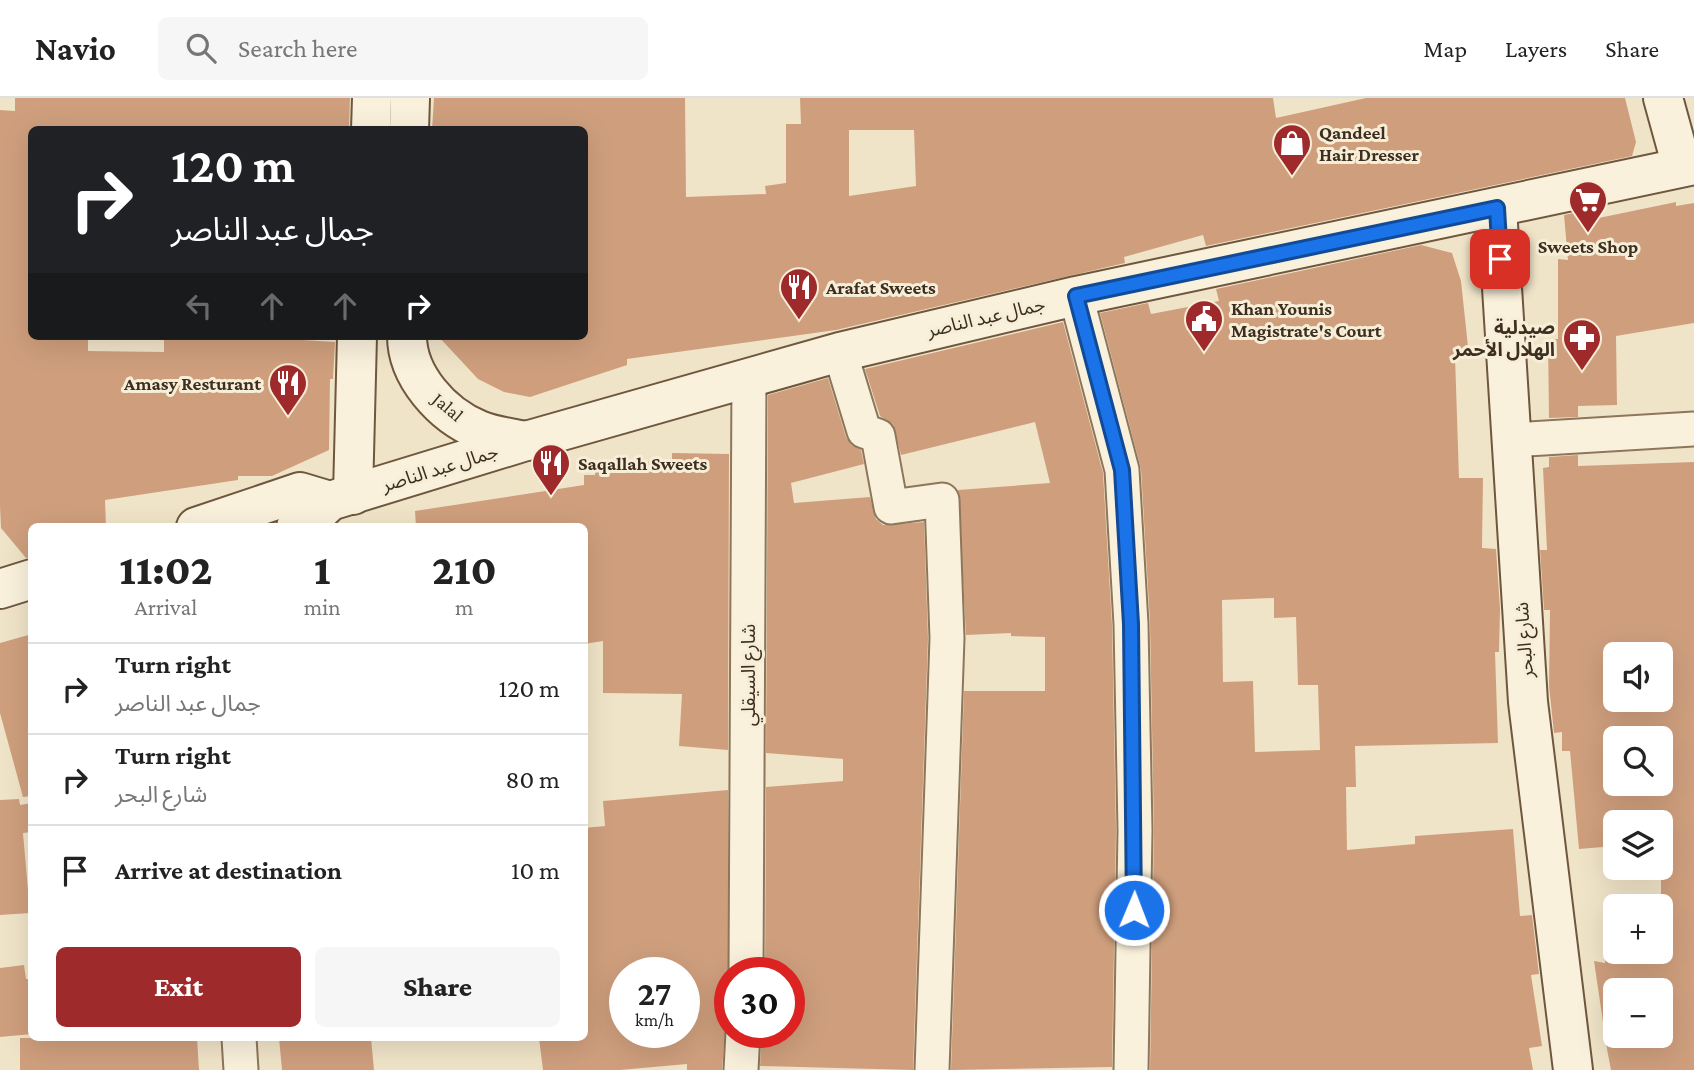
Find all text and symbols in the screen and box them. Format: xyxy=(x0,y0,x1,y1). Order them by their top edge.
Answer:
search box xyxy=(158,17,648,80)
icon: search xyxy=(182,29,220,67)
text: Navio xyxy=(35,30,116,67)
text: Search here xyxy=(238,34,357,63)
text: Map xyxy=(1423,35,1467,62)
text: Layers xyxy=(1505,35,1567,62)
text: Share xyxy=(1605,35,1659,62)
shop icon: Qandeel Hair Dresser xyxy=(1271,122,1313,177)
place label: Qandeel Hair Dresser xyxy=(1319,122,1419,165)
text: 120 m xyxy=(171,138,295,193)
icon: right xyxy=(56,154,147,245)
supermarket icon: Sweets Shop xyxy=(1567,179,1609,234)
text: جمال عبد الناصر xyxy=(171,211,374,247)
pin xyxy=(1470,229,1530,289)
place label: Sweets Shop xyxy=(1538,236,1638,257)
icon: arrive xyxy=(1481,240,1519,278)
restaurant icon: Arafat Sweets xyxy=(778,266,820,321)
place label: Arafat Sweets xyxy=(825,277,936,298)
icon: left xyxy=(180,287,218,325)
icon: ahead xyxy=(253,287,291,325)
icon: ahead xyxy=(326,287,364,325)
icon: right xyxy=(399,287,437,325)
street label: جمال عبد الناصر xyxy=(924,293,1047,342)
public building icon: Khan Younis Magistrate's Court xyxy=(1183,298,1225,353)
place label: Khan Younis Magistrate's Court xyxy=(1231,298,1382,341)
place label: صيدلية الهلال الأحمر xyxy=(1452,317,1555,361)
pharmacy icon: صيدلية الهلال الأحمر xyxy=(1561,317,1603,372)
restaurant icon: Amasy Resturant xyxy=(267,362,309,417)
place label: Amasy Resturant xyxy=(123,373,261,394)
street label: Jalal xyxy=(427,387,467,426)
street label: جمال عبد الناصر xyxy=(378,440,501,497)
restaurant icon: Saqallah Sweets xyxy=(530,442,572,497)
place label: Saqallah Sweets xyxy=(578,453,707,474)
text: 11:02 xyxy=(119,546,212,593)
text: 1 xyxy=(314,546,330,593)
text: 210 xyxy=(432,546,497,593)
text: Arrival xyxy=(135,594,197,620)
text: min xyxy=(304,594,341,620)
text: m xyxy=(455,594,474,620)
street label: شارع البحر xyxy=(1511,601,1540,680)
street label: شارع السيقلي xyxy=(738,624,763,726)
map controls xyxy=(1603,642,1673,1048)
button: sound xyxy=(1603,642,1673,712)
text: Turn right xyxy=(115,650,231,679)
icon: right xyxy=(56,670,94,708)
text: 120 m xyxy=(499,674,560,703)
text: جمال عبد الناصر xyxy=(115,690,261,716)
button: search xyxy=(1603,726,1673,796)
text: Turn right xyxy=(115,741,231,770)
icon: right xyxy=(56,761,94,799)
text: 80 m xyxy=(506,765,560,794)
text: شارع البحر xyxy=(115,781,207,807)
button: layers xyxy=(1603,810,1673,880)
icon: arrive xyxy=(56,852,94,890)
text: Arrive at destination xyxy=(115,856,342,885)
text: 10 m xyxy=(511,856,560,885)
position arrow xyxy=(1097,873,1171,947)
button: + xyxy=(1603,894,1673,964)
button: Exit xyxy=(56,947,301,1027)
button: Share xyxy=(315,947,560,1027)
speed limit sign: 30 xyxy=(714,957,805,1048)
text: 27 xyxy=(638,974,671,1013)
button: − xyxy=(1603,978,1673,1048)
text: km/h xyxy=(635,1010,674,1030)

